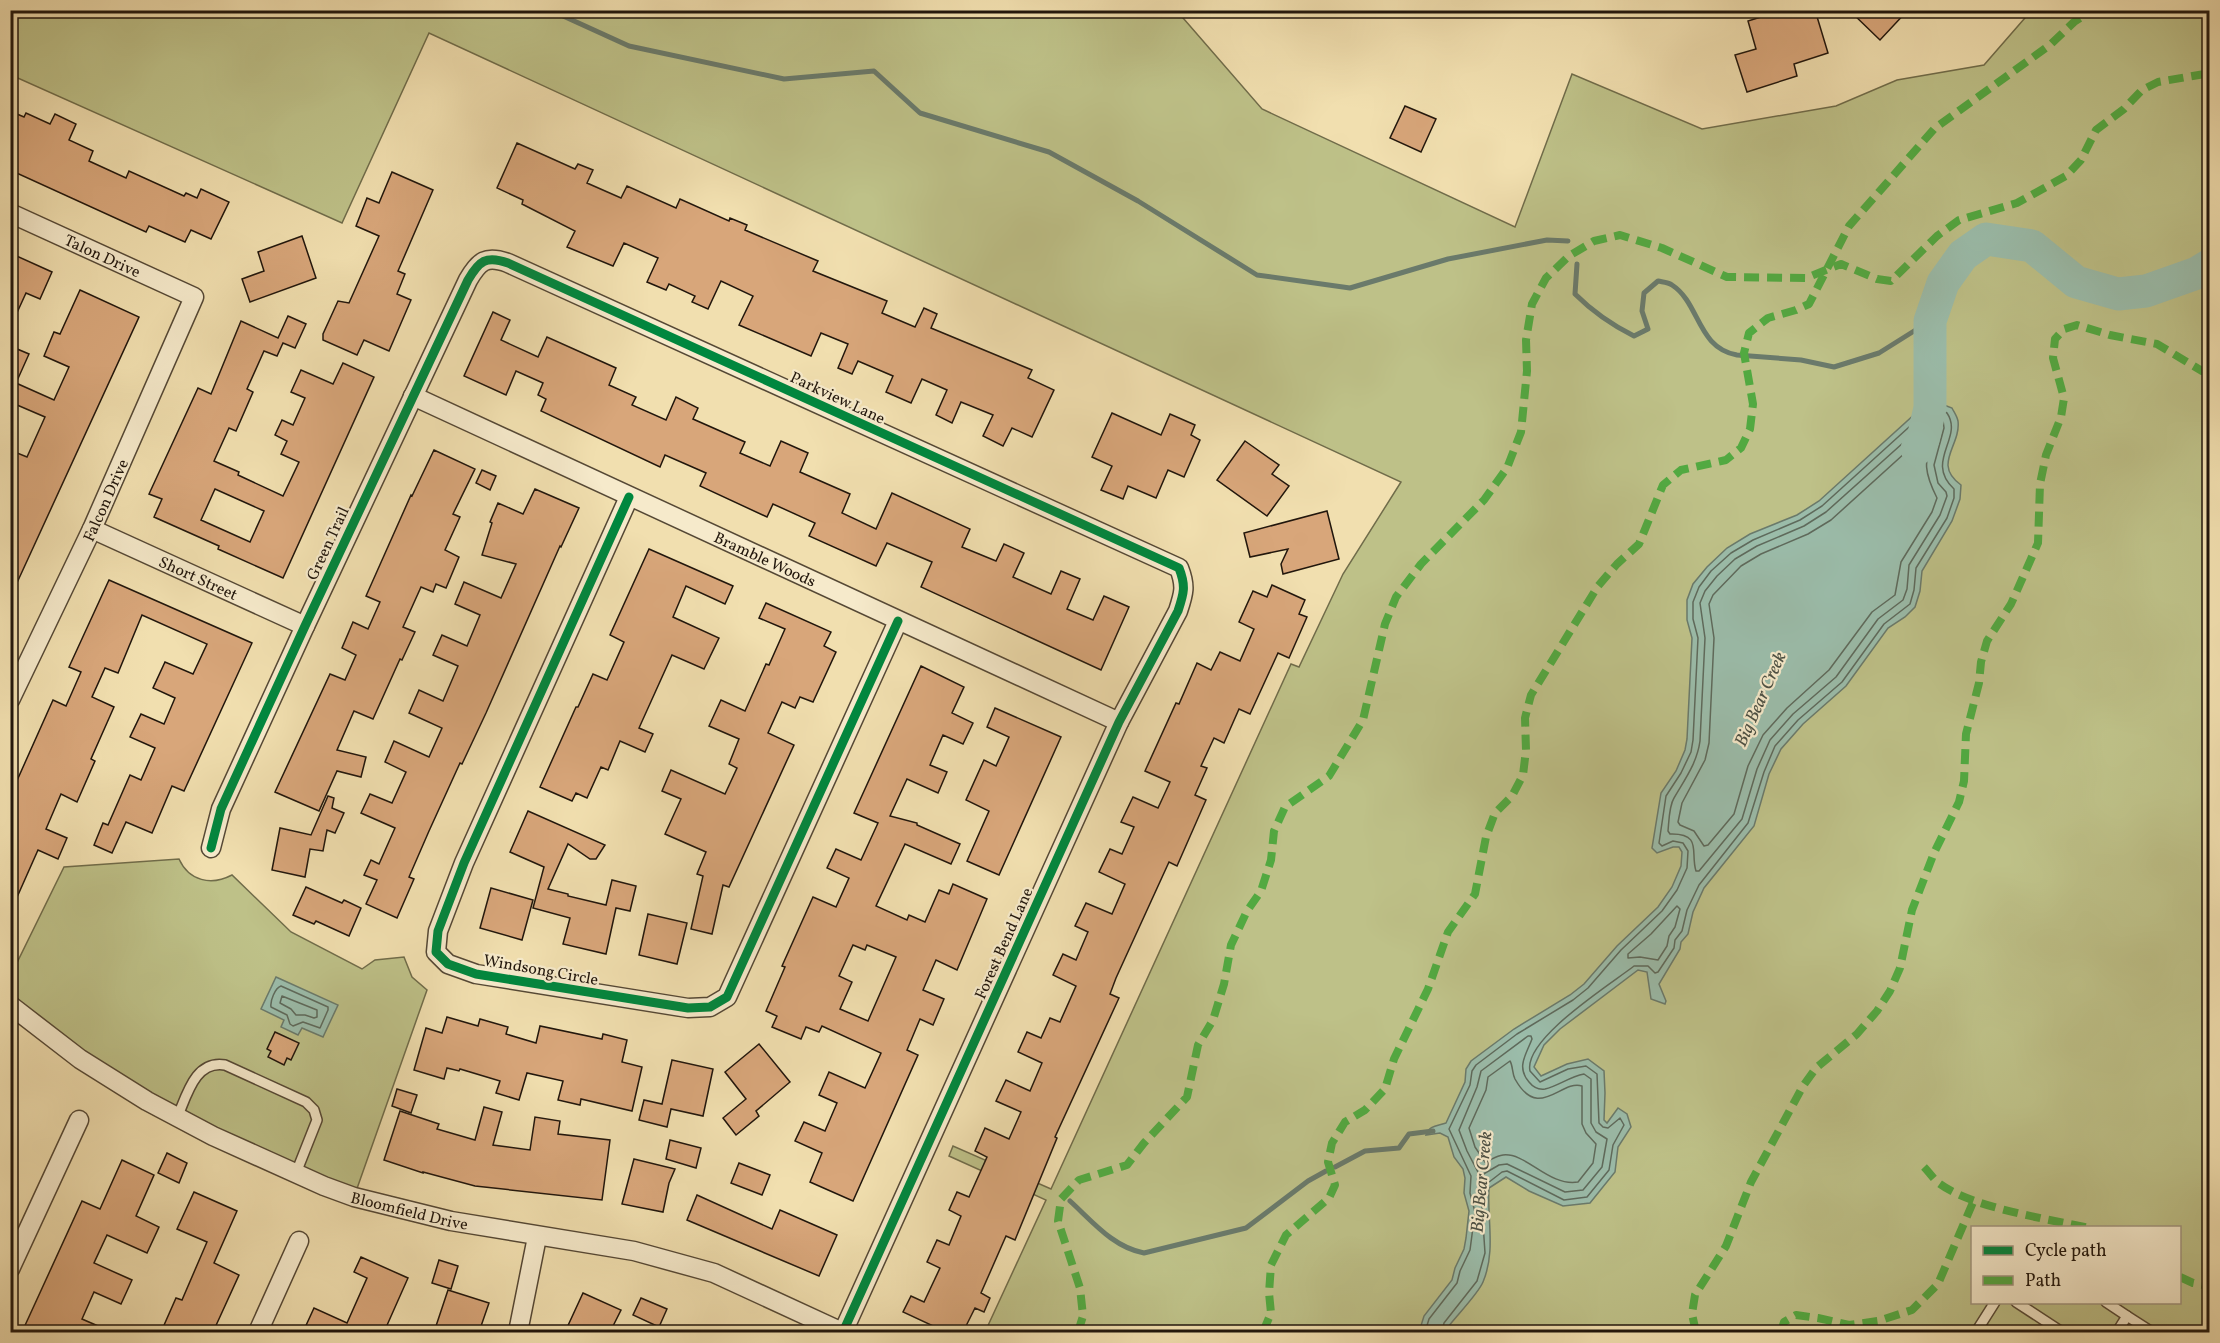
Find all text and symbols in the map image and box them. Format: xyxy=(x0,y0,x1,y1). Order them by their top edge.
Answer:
street label: Talon Drive xyxy=(60,230,144,284)
street label: Parkview Lane xyxy=(786,367,888,430)
street label: Falcon Drive xyxy=(79,456,135,546)
street label: Green Trail xyxy=(302,503,356,584)
street label: Bramble Woods xyxy=(710,527,819,594)
street label: Short Street xyxy=(155,552,241,607)
water label: Big Bear Creek xyxy=(1729,648,1793,751)
street label: Forest Bend Lane xyxy=(970,885,1039,1003)
street label: Windsong Circle xyxy=(481,950,600,992)
water label: Big Bear Creek xyxy=(1466,1130,1499,1234)
street label: Bloomfield Drive xyxy=(348,1188,469,1237)
legend xyxy=(1971,1226,2181,1304)
text: Cycle path xyxy=(2025,1239,2107,1264)
text: Path xyxy=(2025,1269,2061,1294)

